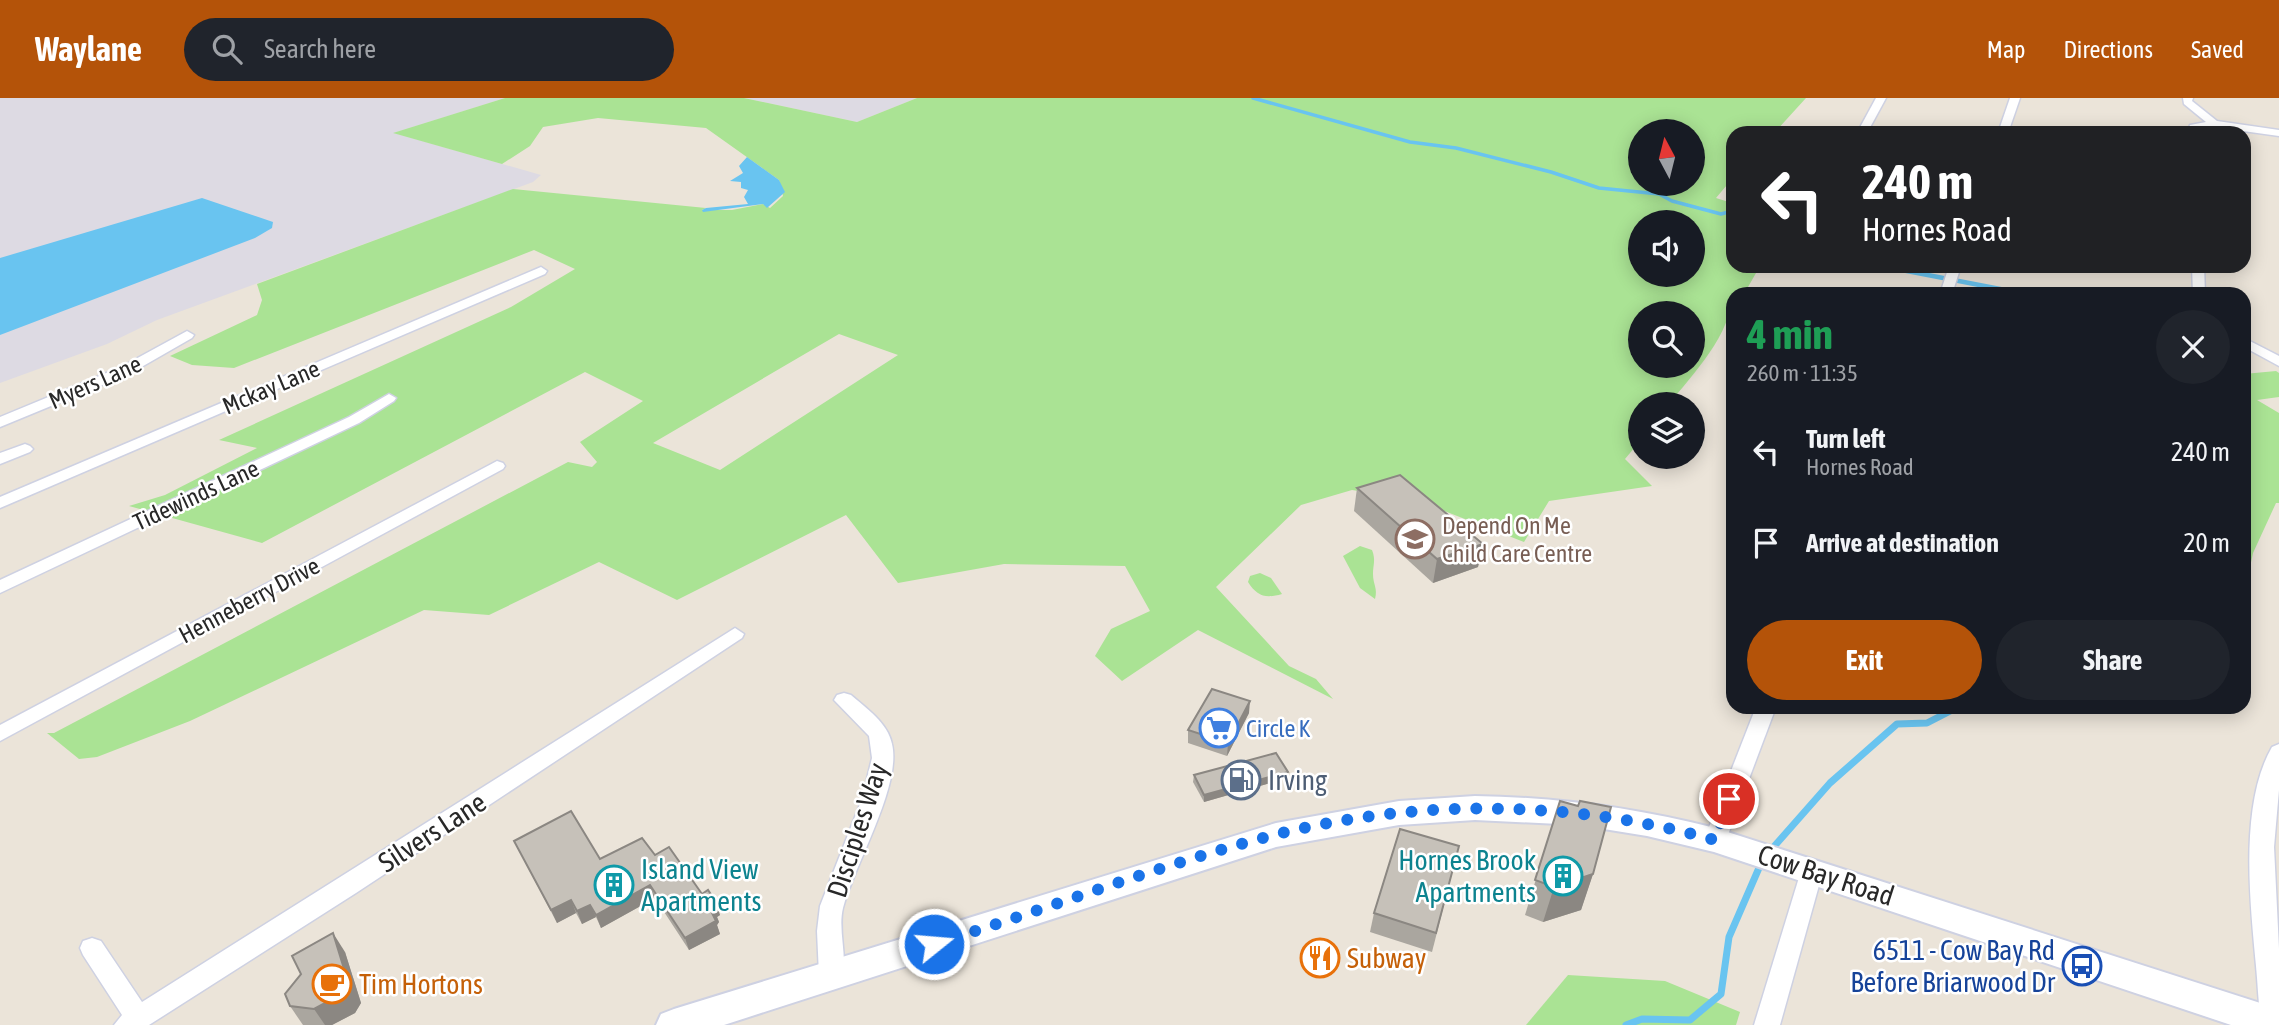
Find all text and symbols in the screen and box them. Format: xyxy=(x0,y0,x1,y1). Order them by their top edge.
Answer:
search box xyxy=(184,18,674,81)
text: Waylane xyxy=(35,30,142,68)
icon: search xyxy=(208,30,246,68)
text: Search here xyxy=(264,34,376,64)
text: Map xyxy=(1987,36,2025,63)
text: Directions xyxy=(2063,36,2153,63)
text: Saved xyxy=(2191,36,2244,63)
north arrow xyxy=(1628,119,1704,196)
map controls xyxy=(1628,119,1705,469)
text: 240 m xyxy=(1862,153,1973,209)
icon: left xyxy=(1747,154,1838,245)
button: sound xyxy=(1628,210,1705,287)
text: Hornes Road xyxy=(1862,211,2012,248)
button: search xyxy=(1628,301,1705,378)
text: 4 min xyxy=(1747,310,1833,358)
button: close xyxy=(2156,310,2230,384)
street label: Myers Lane xyxy=(45,350,145,414)
street label: Mckay Lane xyxy=(218,354,324,420)
text: 260 m · 11:35 xyxy=(1747,360,1858,386)
button: layers xyxy=(1628,392,1705,469)
text: Turn left xyxy=(1806,424,1886,454)
icon: left xyxy=(1747,433,1785,471)
text: 240 m xyxy=(2171,437,2230,467)
street label: Tidewinds Lane xyxy=(129,454,263,536)
text: Hornes Road xyxy=(1806,454,1914,480)
place label: Depend On Me Child Care Centre xyxy=(1442,512,1592,567)
school or university icon: Depend On Me Child Care Centre xyxy=(1394,518,1436,560)
icon: arrive xyxy=(1747,524,1785,562)
text: Arrive at destination xyxy=(1806,528,1999,558)
text: 20 m xyxy=(2183,528,2230,558)
street label: Henneberry Drive xyxy=(174,552,324,648)
button: Exit xyxy=(1747,620,1982,700)
button: Share xyxy=(1996,620,2230,700)
supermarket icon: Circle K xyxy=(1198,707,1240,749)
place label: Circle K xyxy=(1246,715,1311,742)
street label: Disciples Way xyxy=(820,759,894,901)
fuel station icon: Irving xyxy=(1220,759,1262,801)
place label: Irving xyxy=(1268,764,1327,796)
pin xyxy=(1699,769,1759,829)
icon: arrive xyxy=(1710,780,1748,818)
street label: Silvers Lane xyxy=(372,786,492,878)
street label: Cow Bay Road xyxy=(1754,838,1898,912)
place label: Hornes Brook Apartments xyxy=(1398,844,1536,908)
place label: Island View Apartments xyxy=(641,853,761,917)
building icon: Hornes Brook Apartments xyxy=(1542,855,1584,897)
building icon: Island View Apartments xyxy=(593,864,635,906)
position arrow xyxy=(897,907,971,981)
place label: 6511 - Cow Bay Rd Before Briarwood Dr xyxy=(1850,934,2056,998)
restaurant icon: Subway xyxy=(1299,937,1341,979)
place label: Subway xyxy=(1347,942,1426,974)
bus stop icon: 6511 - Cow Bay Rd Before Briarwood Dr xyxy=(2061,945,2103,987)
cafe icon: Tim Hortons xyxy=(311,963,353,1005)
place label: Tim Hortons xyxy=(359,968,483,1000)

